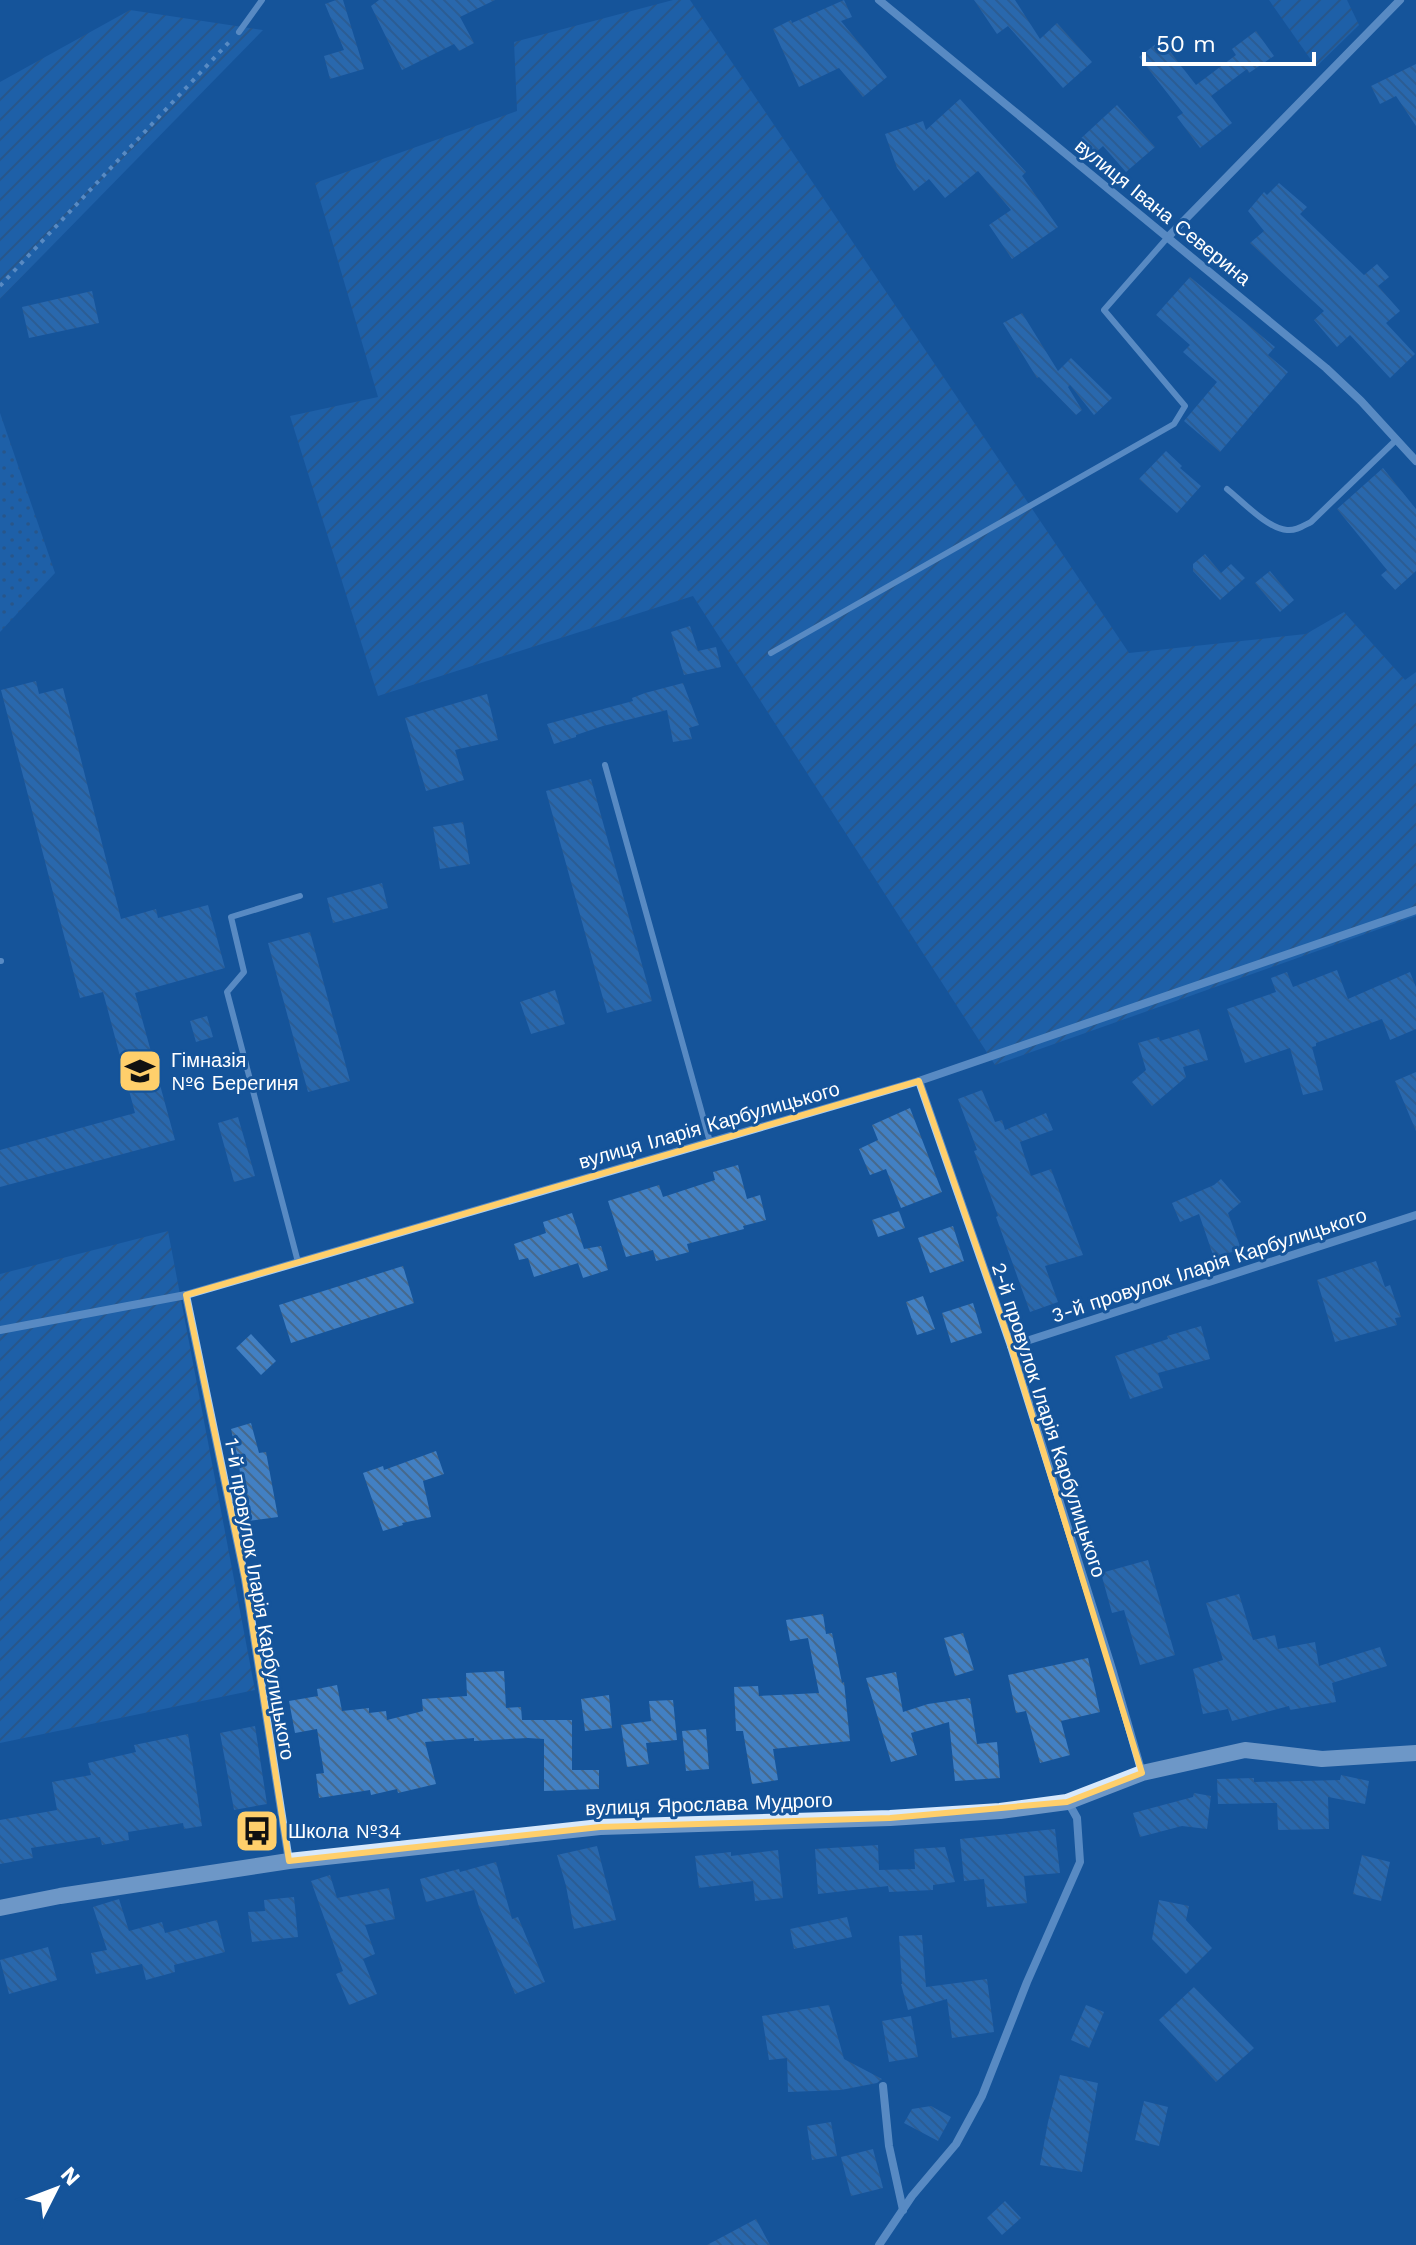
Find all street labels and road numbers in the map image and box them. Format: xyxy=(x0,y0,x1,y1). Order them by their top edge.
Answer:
street label: вулиця Івана Северина xyxy=(1070,134,1256,291)
street label: вулиця Іларія Карбулицького xyxy=(576,1076,842,1174)
street label: 3-й провулок Іларія Карбулицького xyxy=(1048,1203,1370,1327)
street label: 2-й провулок Іларія Карбулицького xyxy=(987,1260,1111,1580)
street label: 1-й провулок Іларія Карбулицького xyxy=(220,1436,300,1762)
street label: вулиця Ярослава Мудрого xyxy=(585,1788,833,1820)

